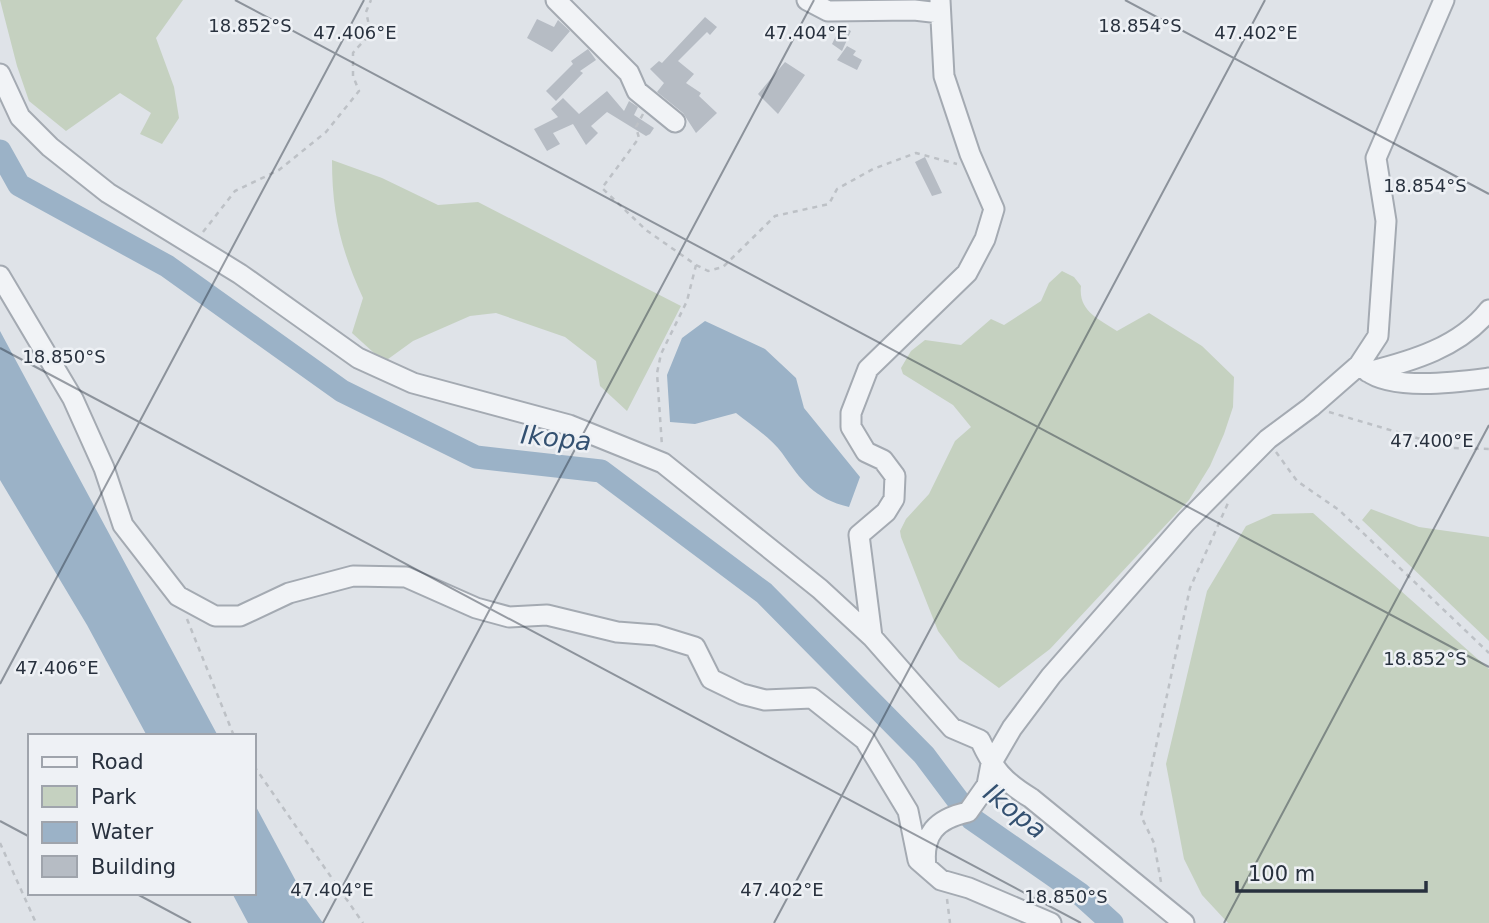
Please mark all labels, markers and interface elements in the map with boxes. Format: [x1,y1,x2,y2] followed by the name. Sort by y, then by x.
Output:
[208,15,292,36] text: 18.852°S
[1098,15,1182,36] text: 18.854°S
[313,22,397,43] text: 47.406°E
[764,22,848,43] text: 47.404°E
[1214,22,1298,43] text: 47.402°E
[1383,175,1467,196] text: 18.854°S
[22,346,106,367] text: 18.850°S
[519,419,593,457] water label: Ikopa
[1390,430,1474,451] text: 47.400°E
[1383,648,1467,669] text: 18.852°S
[15,657,99,678] text: 47.406°E
[28,734,256,895] legend
[91,750,144,774] text: Road
[978,777,1052,845] water label: Ikopa
[91,785,137,809] text: Park
[91,820,153,844] text: Water
[1237,850,1426,894] scale bar
[91,855,176,879] text: Building
[1248,862,1315,886] text: 100 m
[290,879,374,900] text: 47.404°E
[740,879,824,900] text: 47.402°E
[1024,886,1108,907] text: 18.850°S

